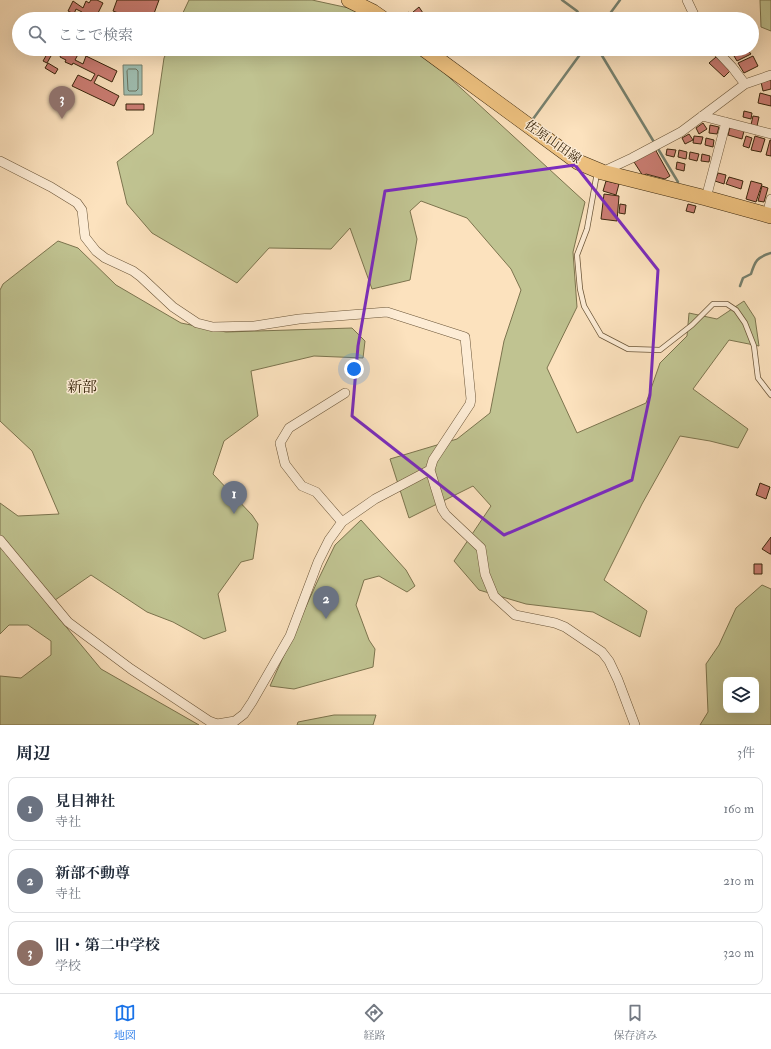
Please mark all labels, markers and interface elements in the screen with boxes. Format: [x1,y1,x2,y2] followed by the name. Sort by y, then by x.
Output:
[12,12,759,56] search box
[26,23,48,45] icon: search
[58,26,133,45] text: ここで検索
[49,86,75,119] pin: 3
[522,117,584,167] street label: 佐原山田線
[344,359,364,379] your location
[67,378,97,397] district label: 新部
[221,481,247,514] pin: 1
[313,586,339,619] pin: 2
[723,677,759,713] map controls
[723,677,759,713] button: layers
[16,743,50,764] text: 周辺
[737,745,755,761] text: 3件
[55,792,115,811] text: 見目神社
[28,801,32,817] text: 1
[723,801,754,817] text: 160 m
[55,814,81,830] text: 寺社
[55,864,130,883] text: 新部不動尊
[27,873,33,889] text: 2
[723,873,754,889] text: 210 m
[55,886,81,902] text: 寺社
[55,936,160,955] text: 旧・第二中学校
[28,945,33,961] text: 3
[723,945,754,961] text: 320 m
[55,958,81,974] text: 学校
[114,1002,136,1042] tab: 地図
[363,1002,385,1042] tab: 経路
[613,1002,657,1042] tab: 保存済み

